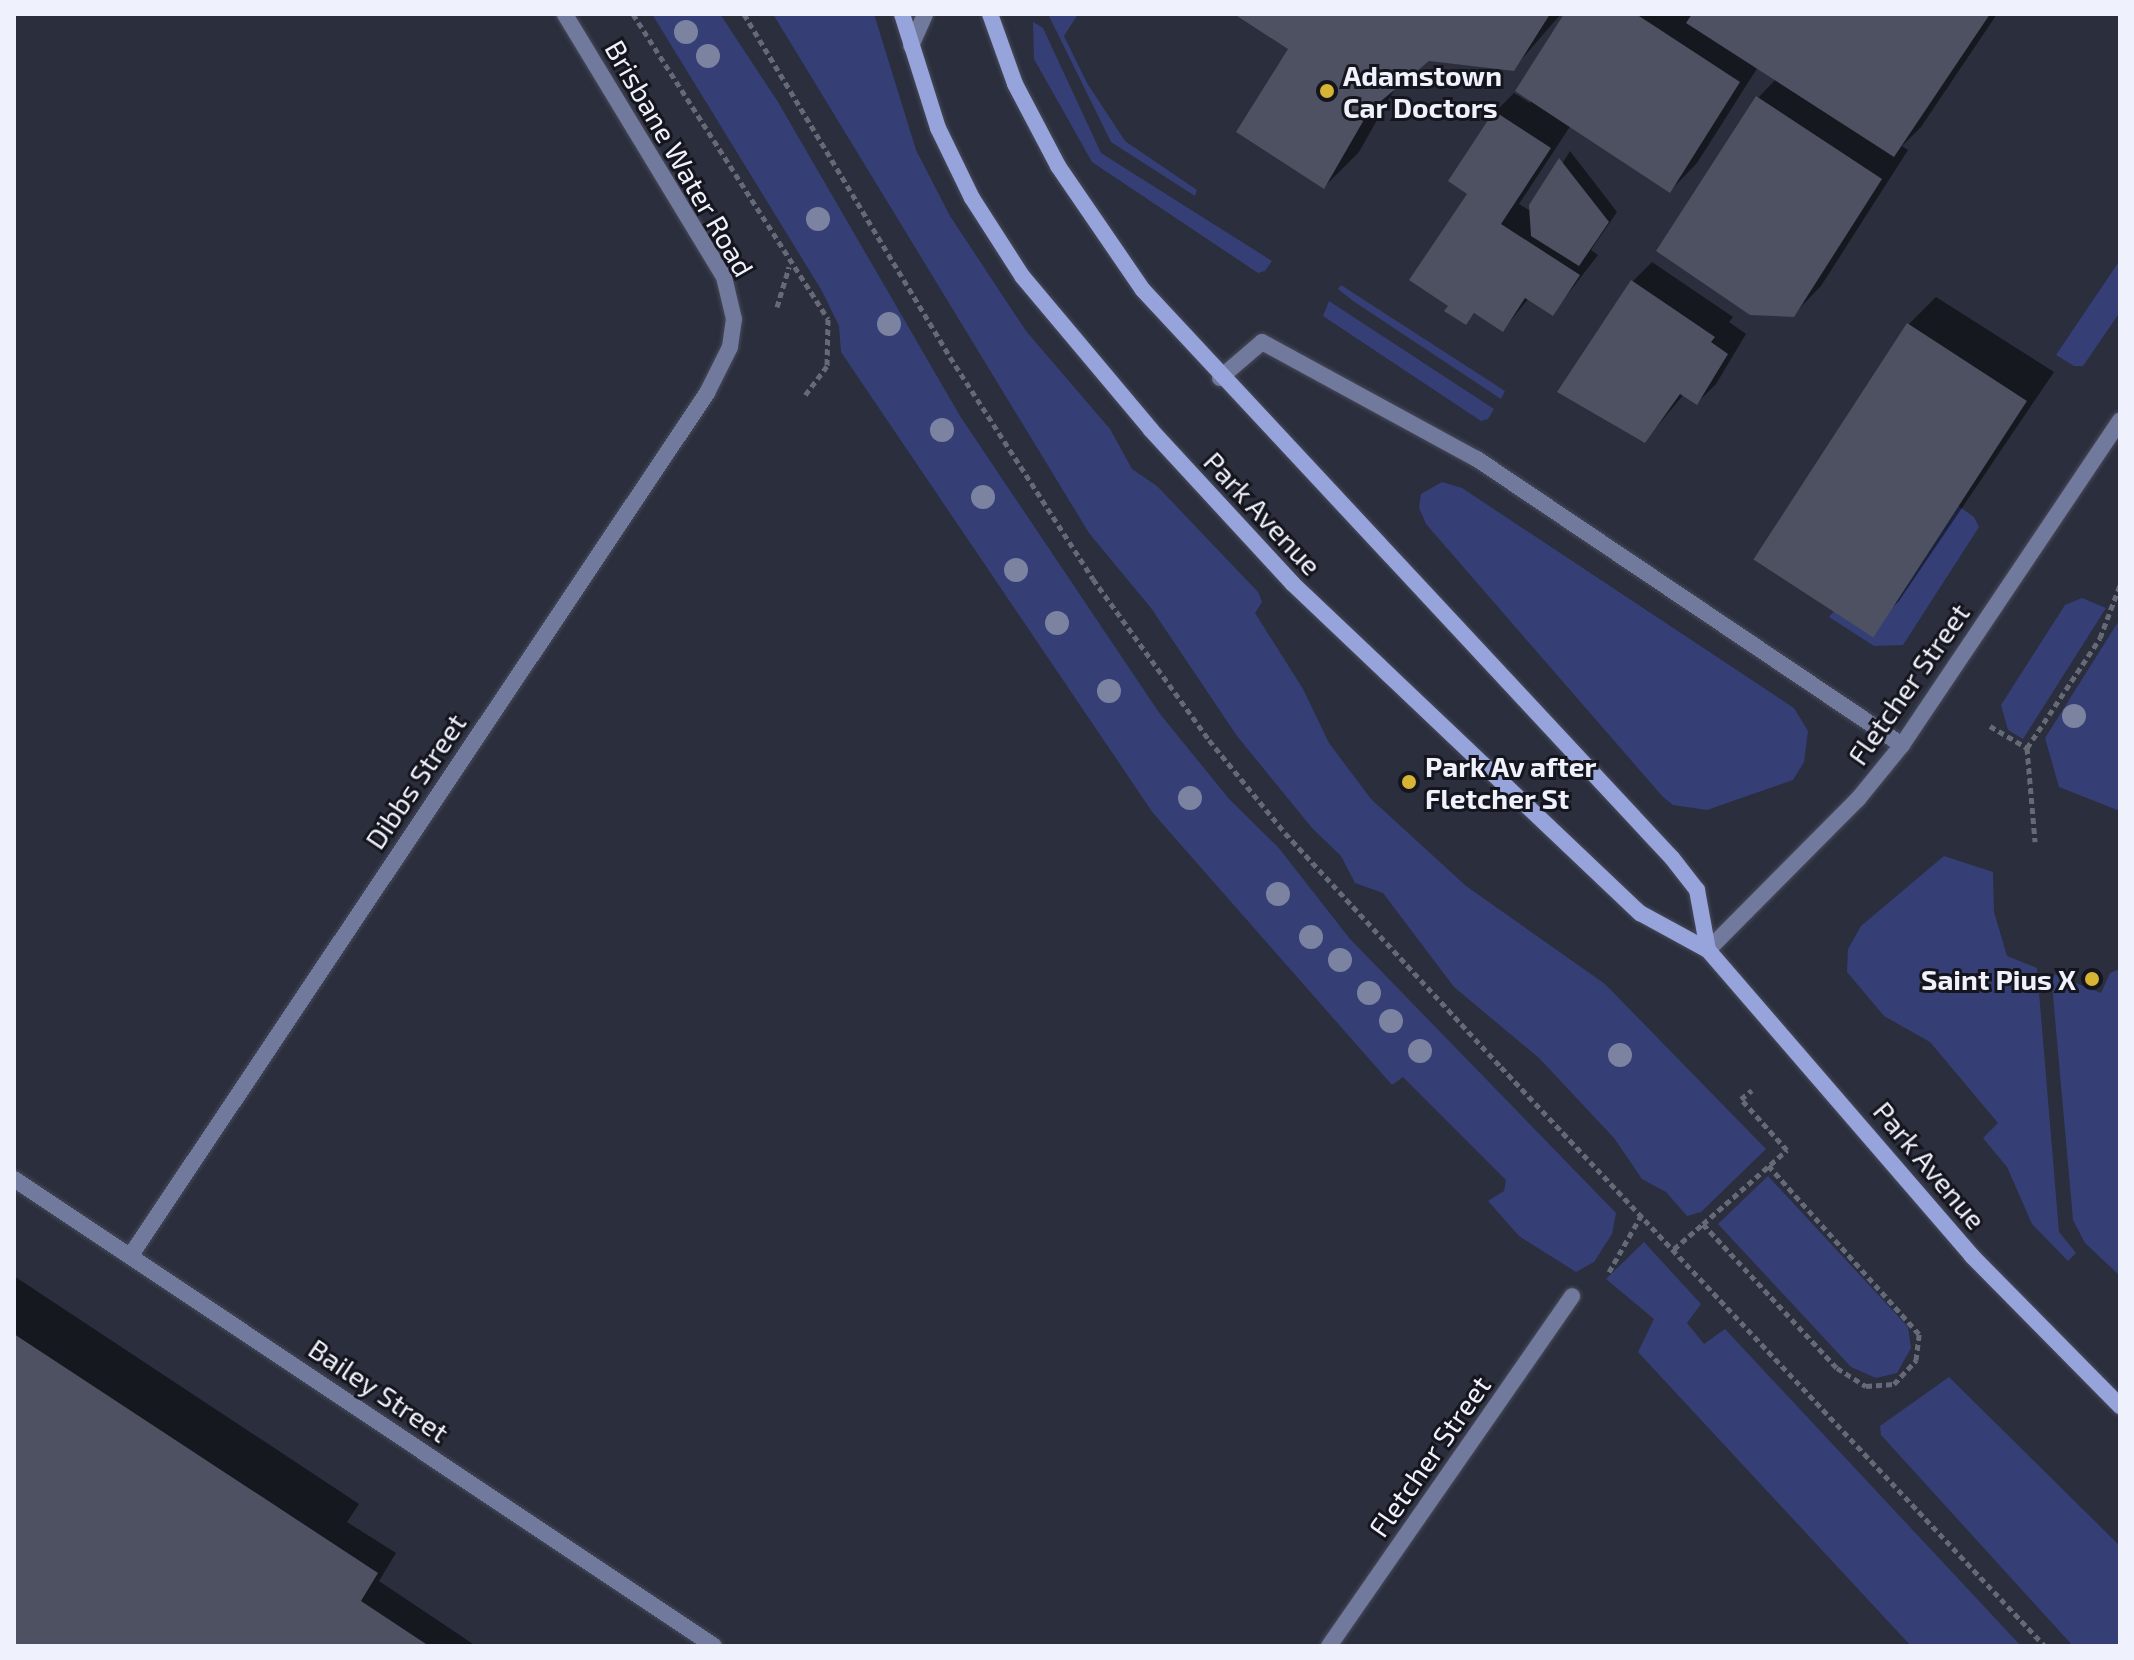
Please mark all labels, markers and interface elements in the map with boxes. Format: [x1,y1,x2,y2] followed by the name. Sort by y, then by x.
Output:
[598,34,762,282] street label: Brisbane Water Road
[1343,58,1502,124] place label: Adamstown Car Doctors
[1318,82,1336,100] marker: Adamstown Car Doctors
[1197,444,1329,582] street label: Park Avenue
[1840,597,1976,771] street label: Fletcher Street
[358,707,472,855] street label: Dibbs Street
[1425,749,1598,815] place label: Park Av after Fletcher St
[1400,773,1418,791] marker: Park Av after Fletcher St
[1921,962,2076,996] place label: Saint Pius X
[2083,970,2101,988] marker: Saint Pius X
[1867,1094,1993,1236] street label: Park Avenue
[303,1331,455,1449] street label: Bailey Street
[1361,1369,1497,1543] street label: Fletcher Street

